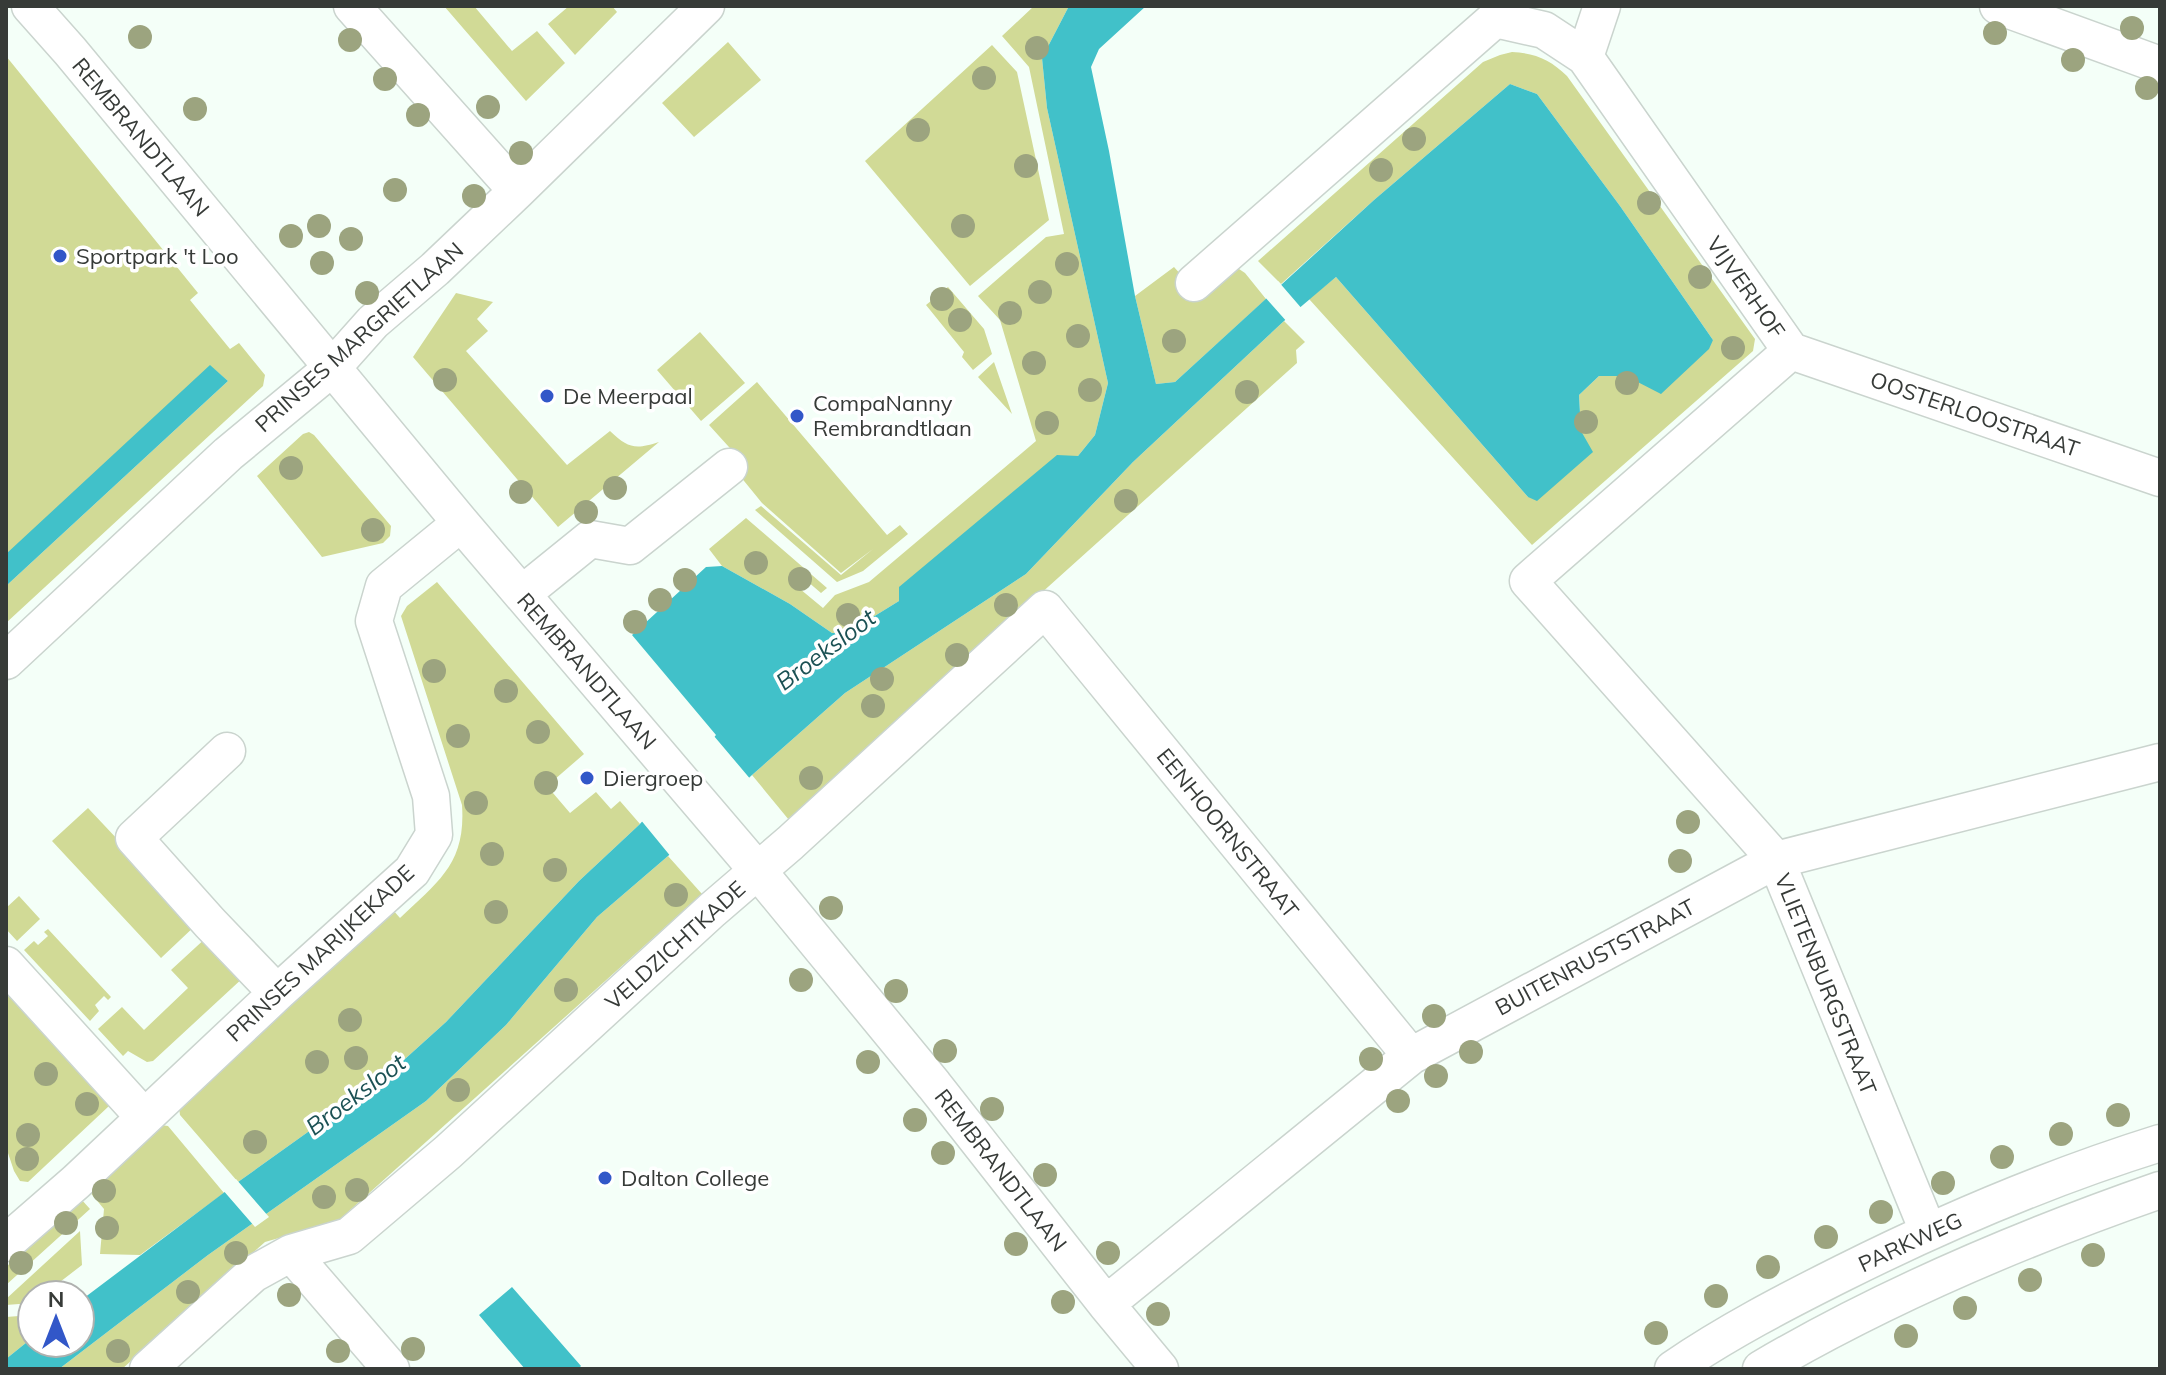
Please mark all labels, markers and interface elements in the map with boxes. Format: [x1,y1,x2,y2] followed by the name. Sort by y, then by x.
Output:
[66,52,216,222] street label: REMBRANDTLAAN
[1701,231,1791,343] street label: VIJVERHOF
[249,236,469,438] street label: PRINSES MARGRIETLAAN
[76,242,239,270] place label: Sportpark 't Loo
[51,247,69,265] marker: Sportpark 't Loo
[1867,365,2083,463] street label: OOSTERLOOSTRAAT
[563,382,693,410] place label: De Meerpaal
[538,387,556,405] marker: De Meerpaal
[813,389,972,442] place label: CompaNanny Rembrandtlaan
[788,407,806,425] marker: CompaNanny Rembrandtlaan
[511,587,663,755] street label: REMBRANDTLAAN
[770,602,882,696] water label: Broeksloot
[1151,742,1305,924] street label: EENHOORNSTRAAT
[603,764,703,792] place label: Diergroep
[578,769,596,787] marker: Diergroep
[220,859,420,1047] street label: PRINSES MARIJKEKADE
[1769,869,1883,1099] street label: VLIETENBURGSTRAAT
[599,875,751,1015] street label: VELDZICHTKADE
[1490,892,1700,1022] street label: BUITENRUSTSTRAAT
[300,1047,412,1141] water label: Broeksloot
[929,1083,1073,1257] street label: REMBRANDTLAAN
[621,1164,769,1192] place label: Dalton College
[596,1169,614,1187] marker: Dalton College
[1854,1206,1966,1278] street label: PARKWEG
[16,1279,96,1359] north arrow
[48,1285,64,1313] text: N

